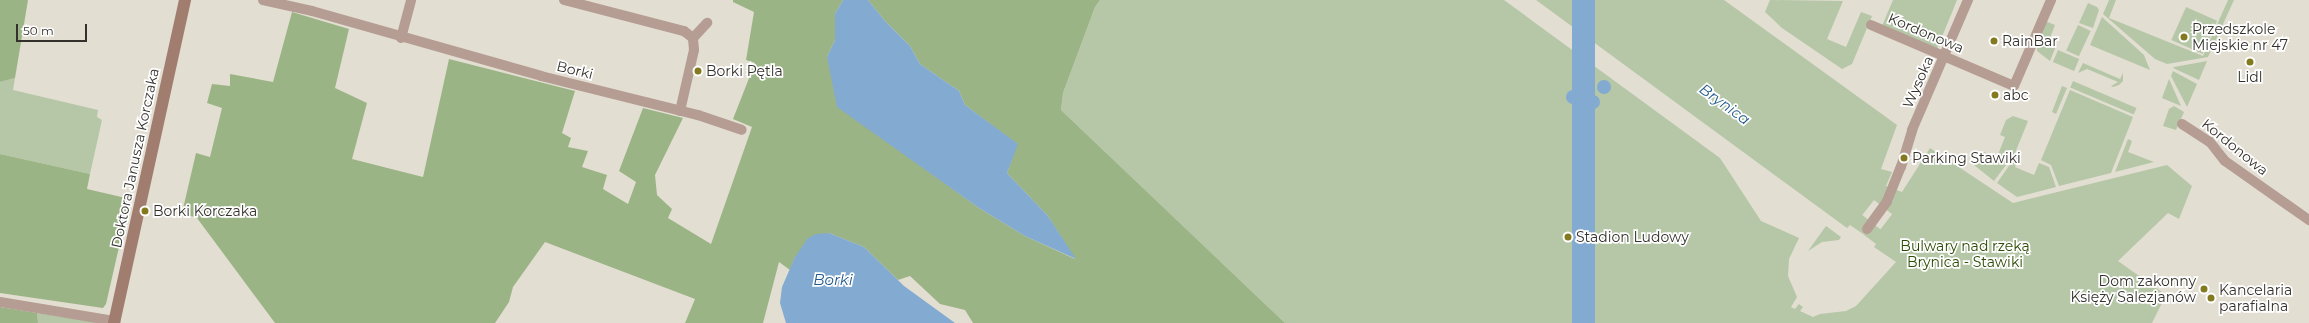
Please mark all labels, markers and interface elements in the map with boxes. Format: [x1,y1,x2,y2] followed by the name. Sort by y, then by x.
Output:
[1886,10,1966,56] street label: Kordonowa
[18,16,89,42] scale bar
[2192,21,2288,54] place label: Przedszkole Miejskie nr 47
[23,23,54,38] text: 50 m
[2179,32,2189,42] marker: Przedszkole Miejskie nr 47
[2002,33,2058,49] place label: RainBar
[1989,36,1999,46] marker: RainBar
[1899,53,1937,111] street label: Wysoka
[555,57,595,83] street label: Borki
[2245,57,2255,67] marker: Lidl
[706,63,783,79] place label: Borki Pętla
[693,66,703,76] marker: Borki Pętla
[108,67,162,249] street label: Doktora Janusza Korczaka
[2237,69,2263,85] place label: Lidl
[1696,80,1754,128] water label: Brynica
[2003,87,2029,103] place label: abc
[1990,90,2000,100] marker: abc
[2198,115,2272,179] street label: Kordonowa
[1912,150,2021,166] place label: Parking Stawiki
[1899,153,1909,163] marker: Parking Stawiki
[153,203,257,219] place label: Borki Korczaka
[140,206,150,216] marker: Borki Korczaka
[1576,229,1689,245] place label: Stadion Ludowy
[1563,232,1573,242] marker: Stadion Ludowy
[1900,238,2030,270] park label: Bulwary nad rzeką Brynica - Stawiki
[813,271,853,289] water label: Borki
[2071,273,2196,306] place label: Dom zakonny Księży Salezjanów
[2219,282,2292,314] place label: Kancelaria parafialna
[2199,284,2209,294] marker: Dom zakonny Księży Salezjanów
[2206,293,2216,303] marker: Kancelaria parafialna

